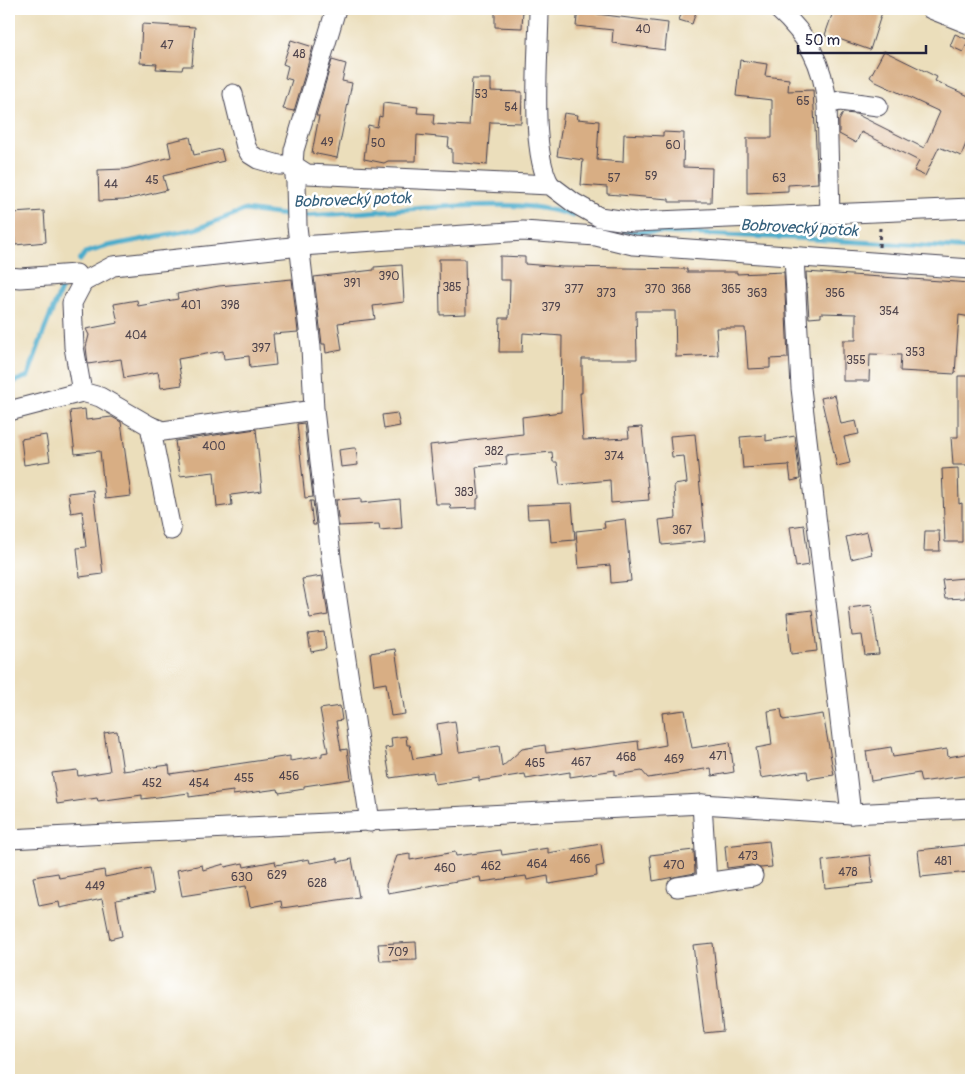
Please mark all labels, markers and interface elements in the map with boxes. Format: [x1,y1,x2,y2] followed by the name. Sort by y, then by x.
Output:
[635,22,651,37] house number: 40
[798,22,925,54] scale bar
[805,31,840,50] text: 50 m
[160,38,174,53] house number: 47
[292,47,306,62] house number: 48
[474,87,488,102] house number: 53
[796,94,810,109] house number: 65
[504,100,518,115] house number: 54
[320,135,334,150] house number: 49
[371,136,385,151] house number: 50
[665,138,681,153] house number: 60
[645,169,657,184] house number: 59
[608,171,621,186] house number: 57
[772,171,786,186] house number: 63
[145,173,159,188] house number: 45
[104,177,118,192] house number: 44
[293,188,412,212] water label: Bobrovecký potok
[740,215,860,241] water label: Bobrovecký potok
[378,269,400,284] house number: 390
[343,276,361,291] house number: 391
[442,280,462,295] house number: 385
[564,282,584,297] house number: 377
[644,282,666,297] house number: 370
[671,282,691,297] house number: 368
[721,282,741,297] house number: 365
[596,286,616,301] house number: 373
[747,286,767,301] house number: 363
[825,286,845,301] house number: 356
[181,298,201,313] house number: 401
[221,298,239,313] house number: 398
[541,300,561,315] house number: 379
[879,304,899,319] house number: 354
[125,328,147,343] house number: 404
[251,341,271,356] house number: 397
[905,345,925,360] house number: 353
[846,353,866,368] house number: 355
[202,439,226,454] house number: 400
[484,444,504,459] house number: 382
[604,449,624,464] house number: 374
[454,485,474,500] house number: 383
[672,523,693,538] house number: 367
[709,749,727,764] house number: 471
[616,750,636,765] house number: 468
[664,752,684,767] house number: 469
[571,755,592,770] house number: 467
[525,756,545,771] house number: 465
[279,769,299,784] house number: 456
[234,771,254,786] house number: 455
[142,776,162,791] house number: 452
[189,776,209,791] house number: 454
[738,849,758,864] house number: 473
[570,852,590,867] house number: 466
[934,854,952,869] house number: 481
[527,857,547,872] house number: 464
[663,858,685,873] house number: 470
[481,859,502,874] house number: 462
[434,861,456,876] house number: 460
[838,865,858,880] house number: 478
[267,868,287,883] house number: 629
[231,870,253,885] house number: 630
[307,876,327,891] house number: 628
[85,879,105,894] house number: 449
[388,945,408,960] house number: 709

